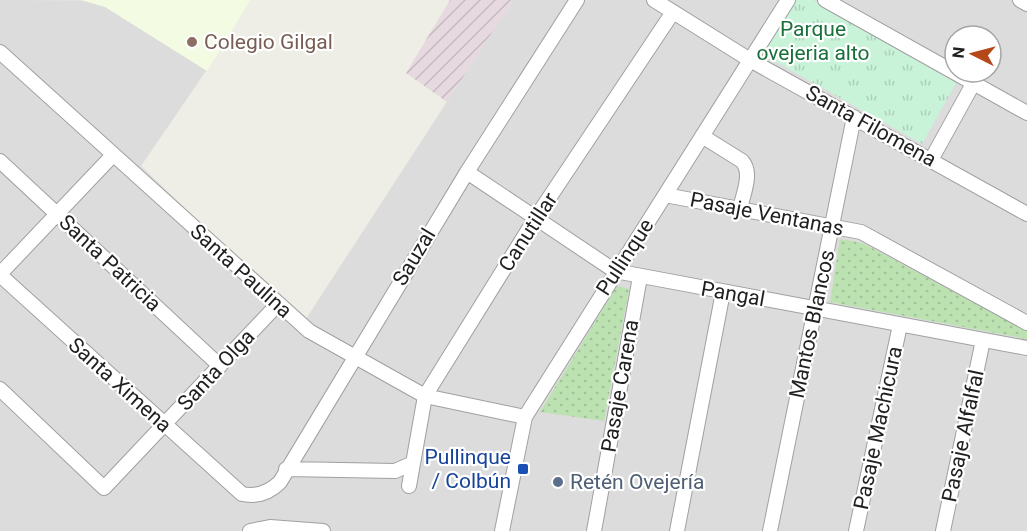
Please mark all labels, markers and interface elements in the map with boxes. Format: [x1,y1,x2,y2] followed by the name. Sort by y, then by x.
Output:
[756,17,870,65] park label: Parque ovejeria alto
[943,24,1003,84] north arrow
[204,30,333,54] place label: Colegio Gilgal
[185,35,199,49] marker: Colegio Gilgal
[949,46,969,59] text: N
[802,80,940,172] street label: Santa Filomena
[688,187,846,241] street label: Pasaje Ventanas
[494,188,562,276] street label: Canutillar
[54,210,166,316] street label: Santa Patricia
[591,214,659,300] street label: Pullinque
[185,219,297,323] street label: Santa Paulina
[388,224,440,290] street label: Sauzal
[785,248,839,400] street label: Mantos Blancos
[699,277,767,311] street label: Pangal
[597,318,643,454] street label: Pasaje Carena
[173,325,259,415] street label: Santa Olga
[64,333,176,437] street label: Santa Ximena
[849,344,907,512] street label: Pasaje Machicura
[937,368,989,504] street label: Pasaje Alfalfal
[425,445,511,493] place label: Pullinque / Colbún
[516,462,530,476] marker: Pullinque / Colbún
[570,470,704,494] place label: Retén Ovejería
[551,475,565,489] marker: Retén Ovejería

